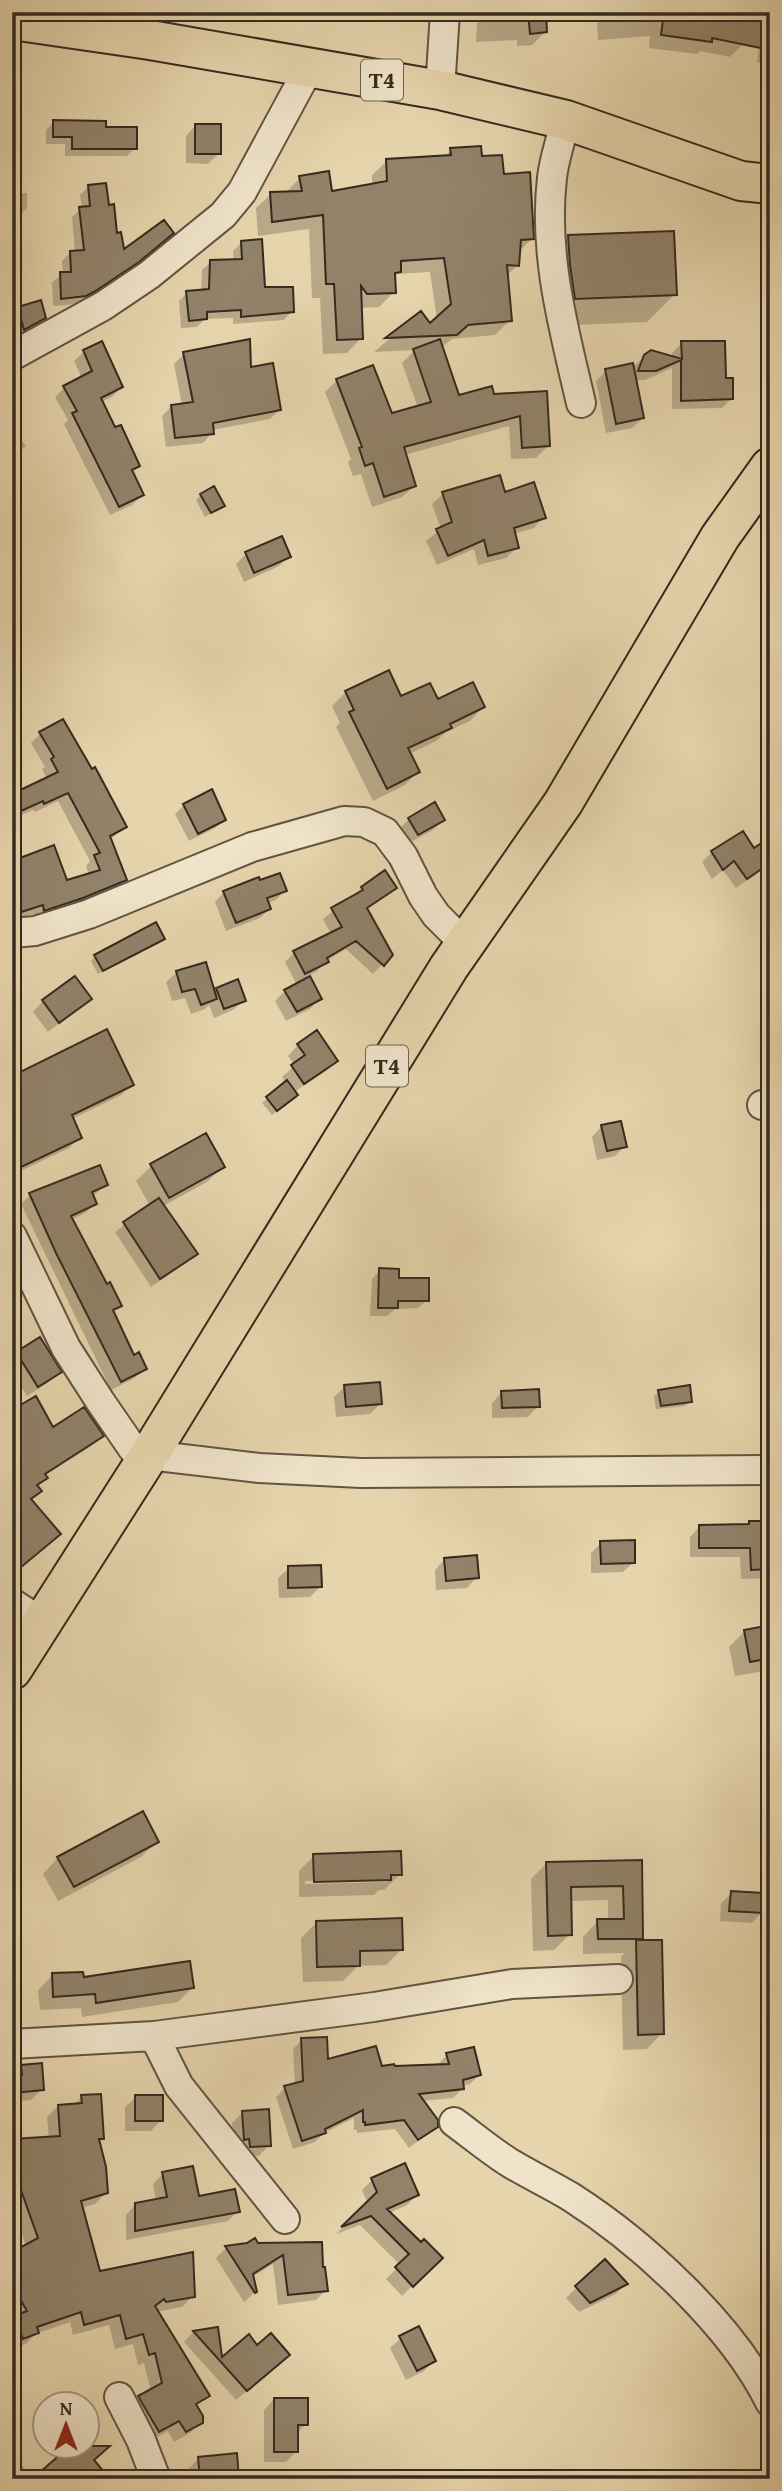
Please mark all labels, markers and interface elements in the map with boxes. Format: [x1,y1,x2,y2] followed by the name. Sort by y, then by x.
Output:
[361,60,403,100] road number: T4
[366,1046,408,1086] road number: T4
[32,2390,102,2460] north arrow
[60,2394,73,2422] text: N

